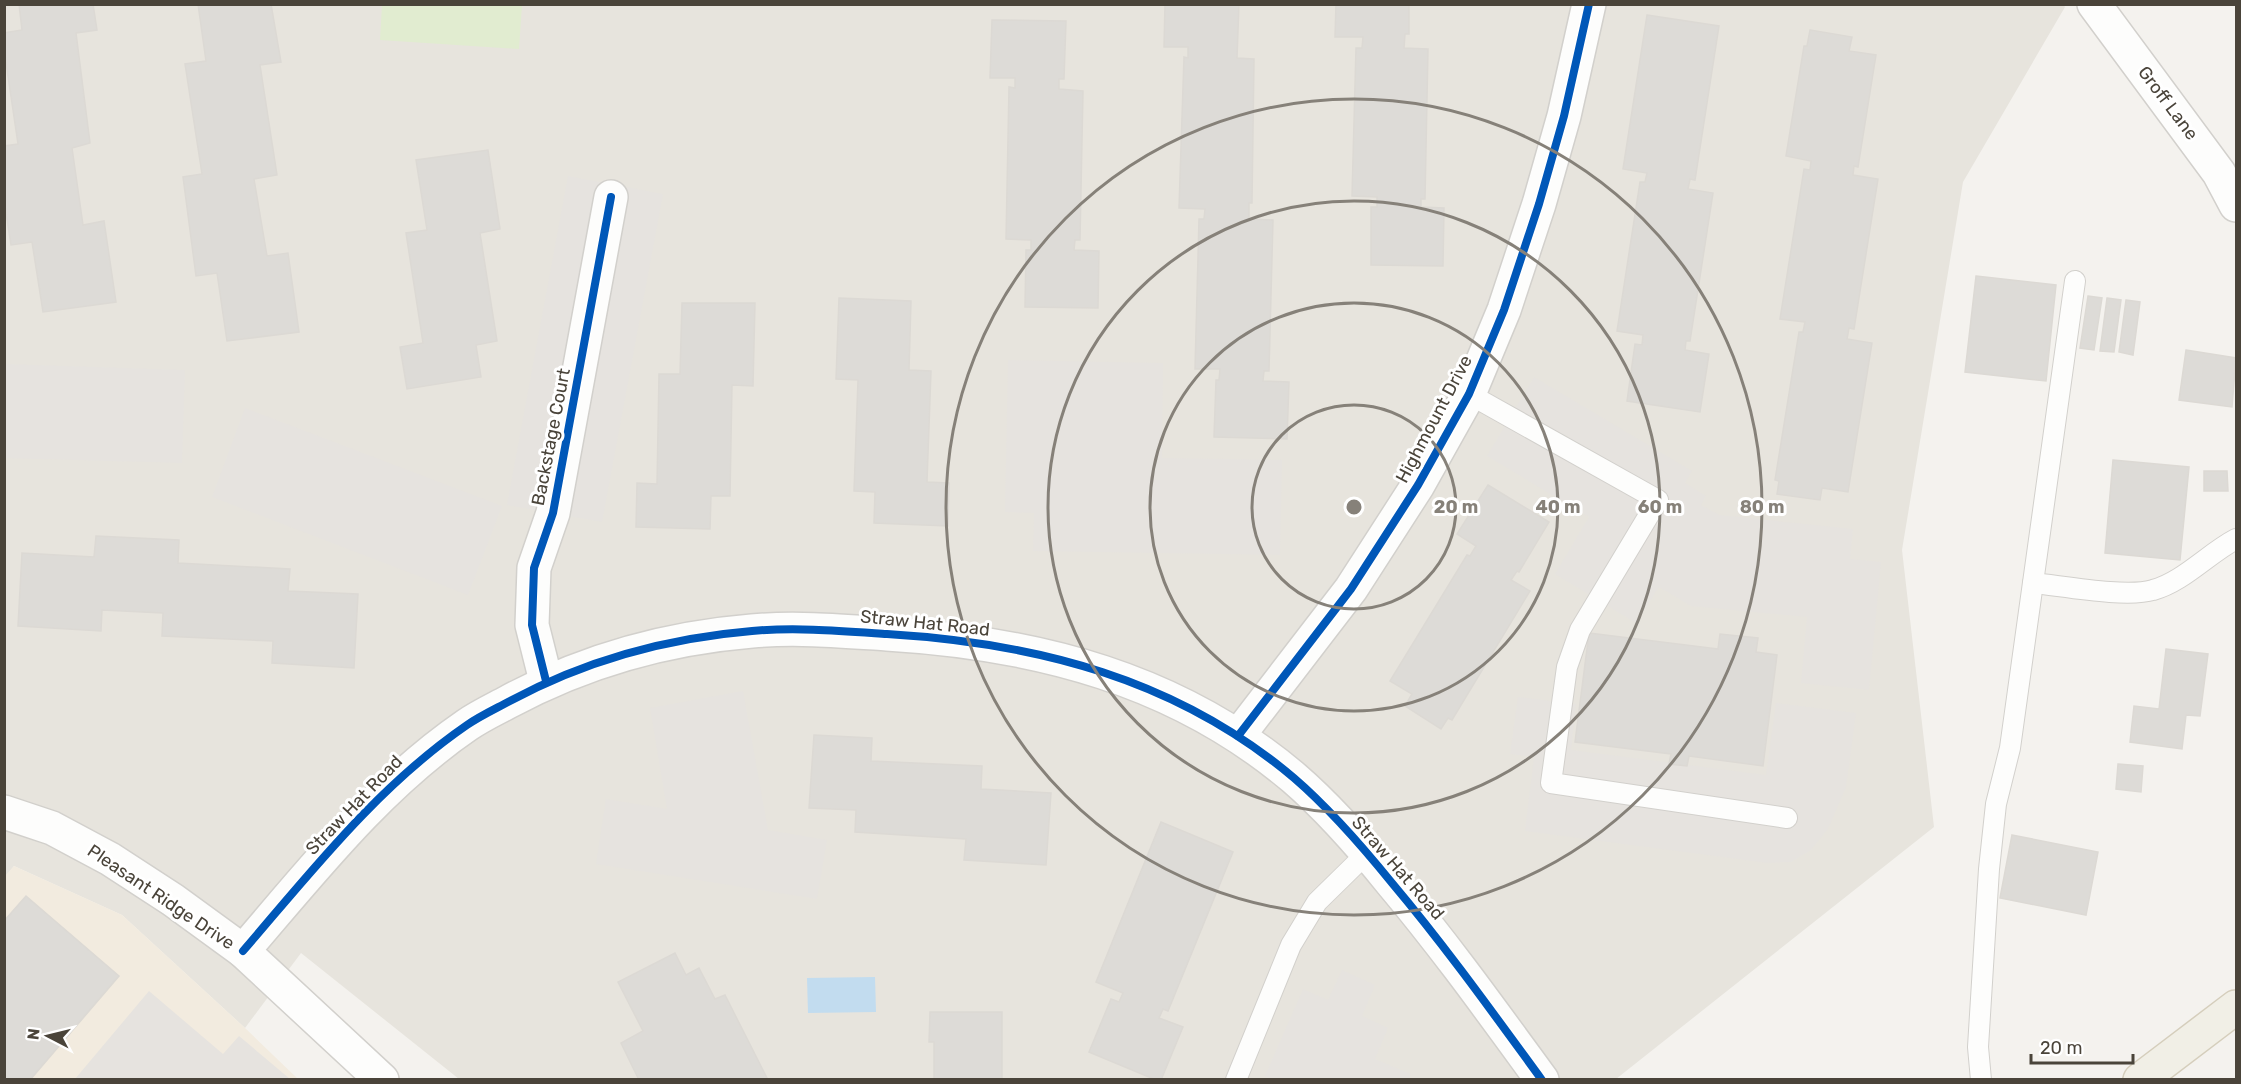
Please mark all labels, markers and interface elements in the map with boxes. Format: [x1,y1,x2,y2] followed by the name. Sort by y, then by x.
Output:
[2133,62,2203,144] street label: Groff Lane
[1391,351,1477,487] street label: Highmount Drive
[527,366,575,508] street label: Backstage Court
[1434,496,1478,518] text: 20 m
[1536,496,1580,518] text: 40 m
[1638,496,1682,518] text: 60 m
[1740,496,1784,518] text: 80 m
[1344,497,1364,517] centre of rings
[859,605,991,641] street label: Straw Hat Road
[301,751,407,859] street label: Straw Hat Road
[1347,812,1449,924] street label: Straw Hat Road
[83,840,239,954] street label: Pleasant Ridge Drive
[18,1006,78,1066] north arrow
[23,1027,44,1041] text: N
[2031,1027,2133,1065] scale bar
[2040,1037,2082,1059] text: 20 m

